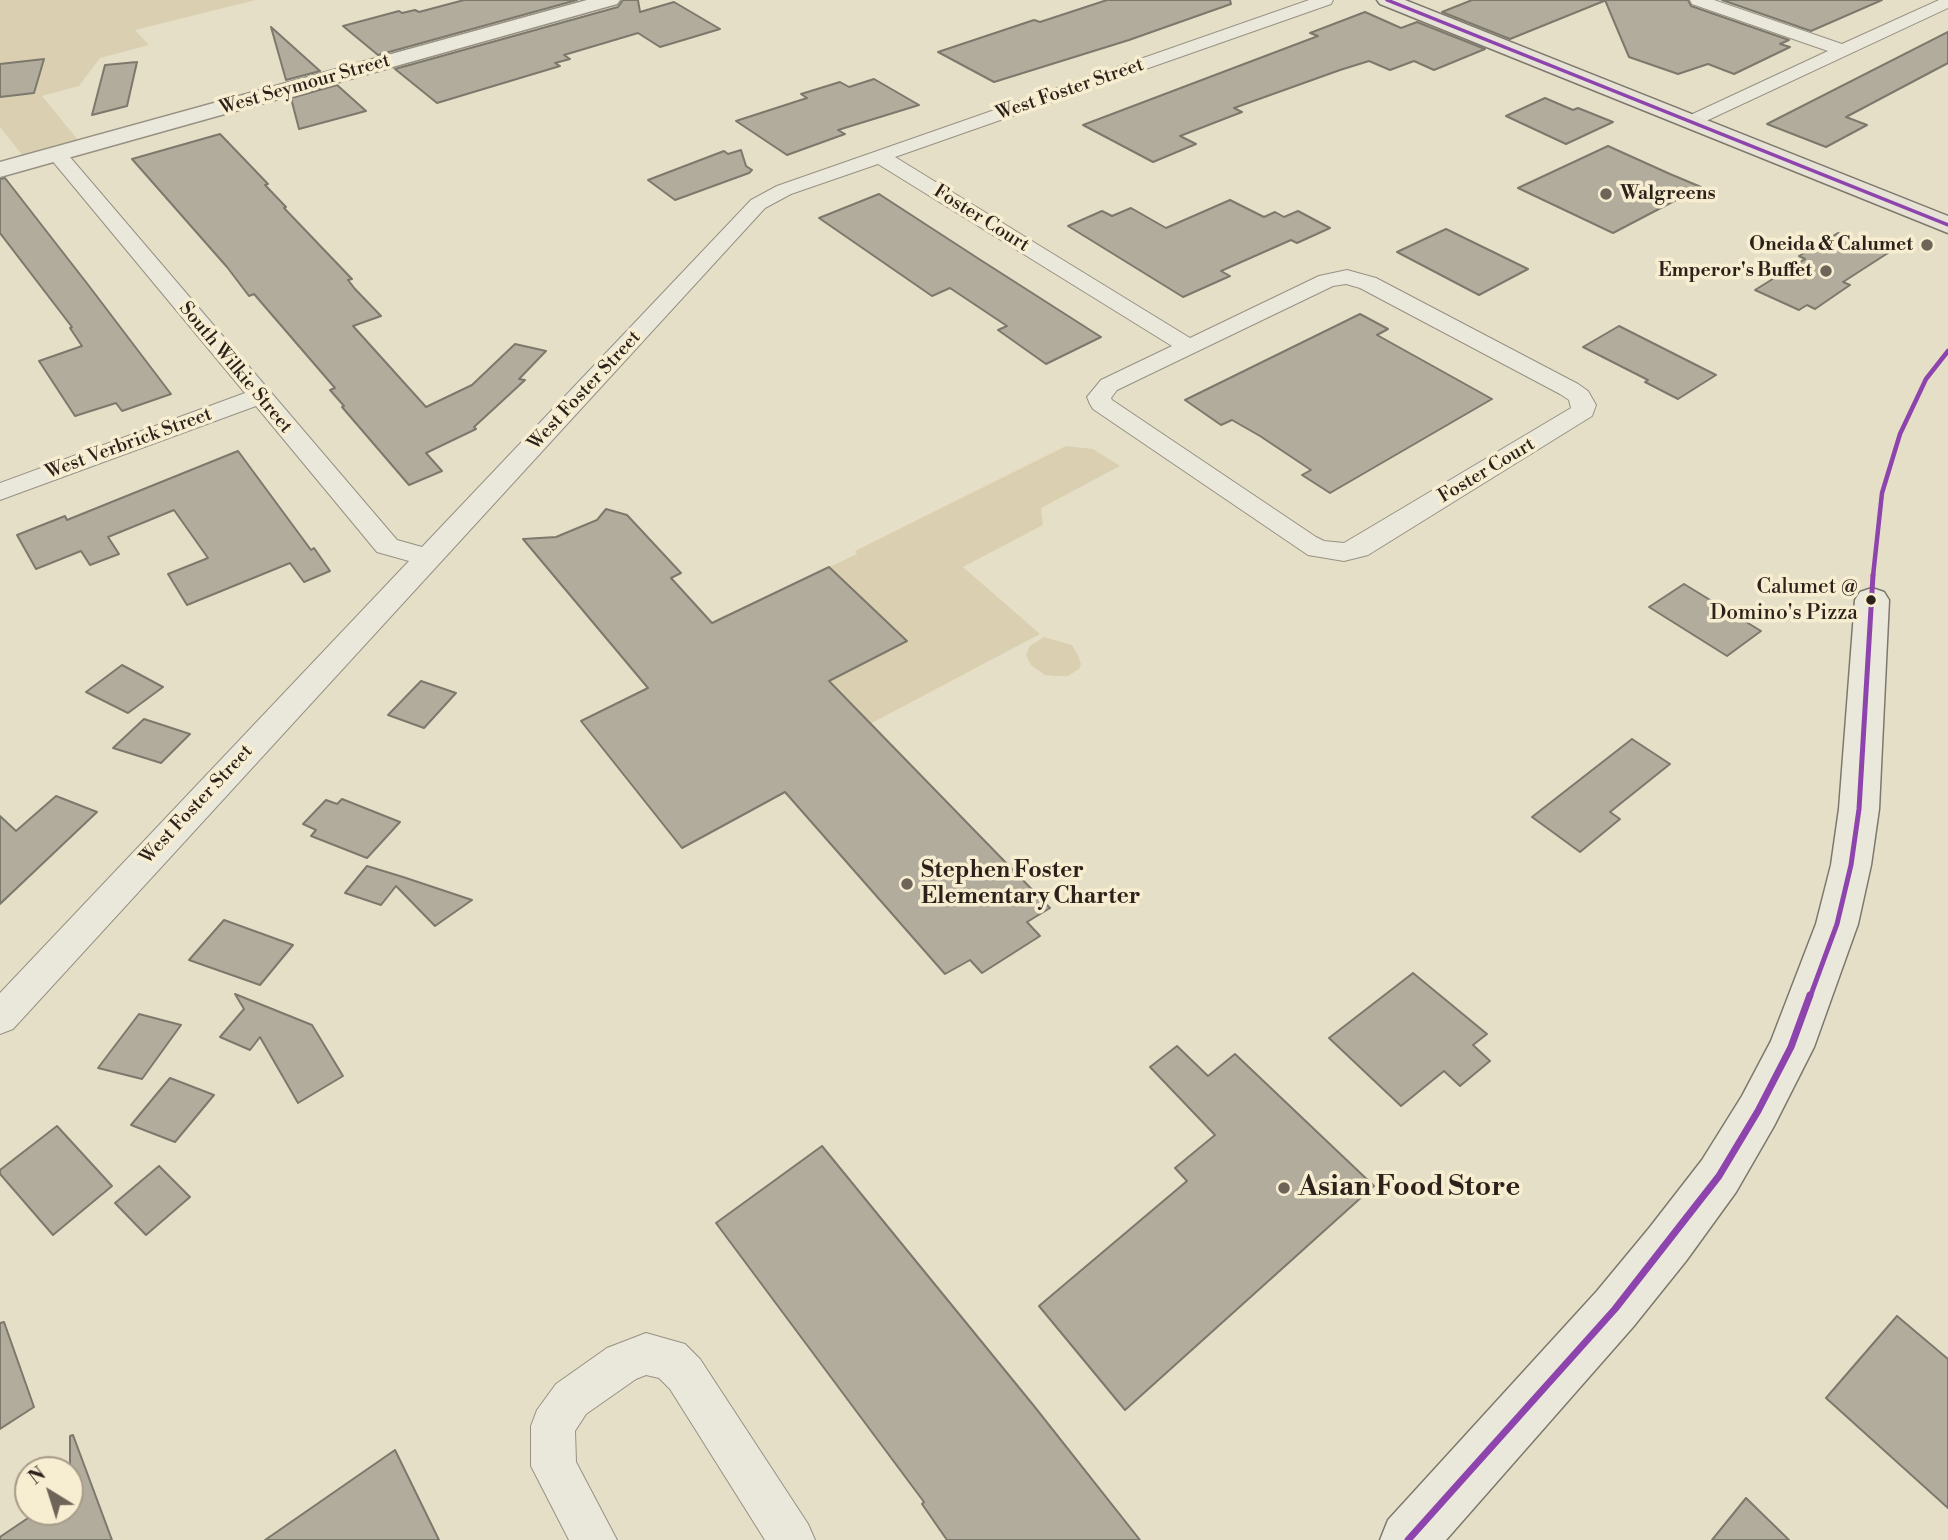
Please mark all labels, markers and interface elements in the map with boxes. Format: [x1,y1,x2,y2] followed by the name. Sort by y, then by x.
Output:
[217,50,393,120] street label: West Seymour Street
[993,54,1147,126] street label: West Foster Street
[929,181,1033,257] street label: Foster Court
[1620,183,1716,205] place label: Walgreens
[1598,186,1614,202] marker: Walgreens
[1749,234,1913,256] place label: Oneida & Calumet
[1919,237,1935,253] marker: Oneida & Calumet
[1658,260,1812,282] place label: Emperor's Buffet
[1818,263,1834,279] marker: Emperor's Buffet
[173,298,297,438] street label: South Wilkie Street
[524,327,646,455] street label: West Foster Street
[43,403,215,485] street label: West Verbrick Street
[1435,433,1539,509] street label: Foster Court
[1710,575,1858,625] place label: Calumet @ Domino's Pizza
[1864,593,1878,607] marker: Calumet @ Domino's Pizza
[136,741,258,869] street label: West Foster Street
[921,857,1140,911] place label: Stephen Foster Elementary Charter
[899,876,915,892] marker: Stephen Foster Elementary Charter
[1298,1171,1520,1205] place label: Asian Food Store
[1276,1180,1292,1196] marker: Asian Food Store
[14,1456,84,1526] north arrow
[24,1462,51,1490] text: N

